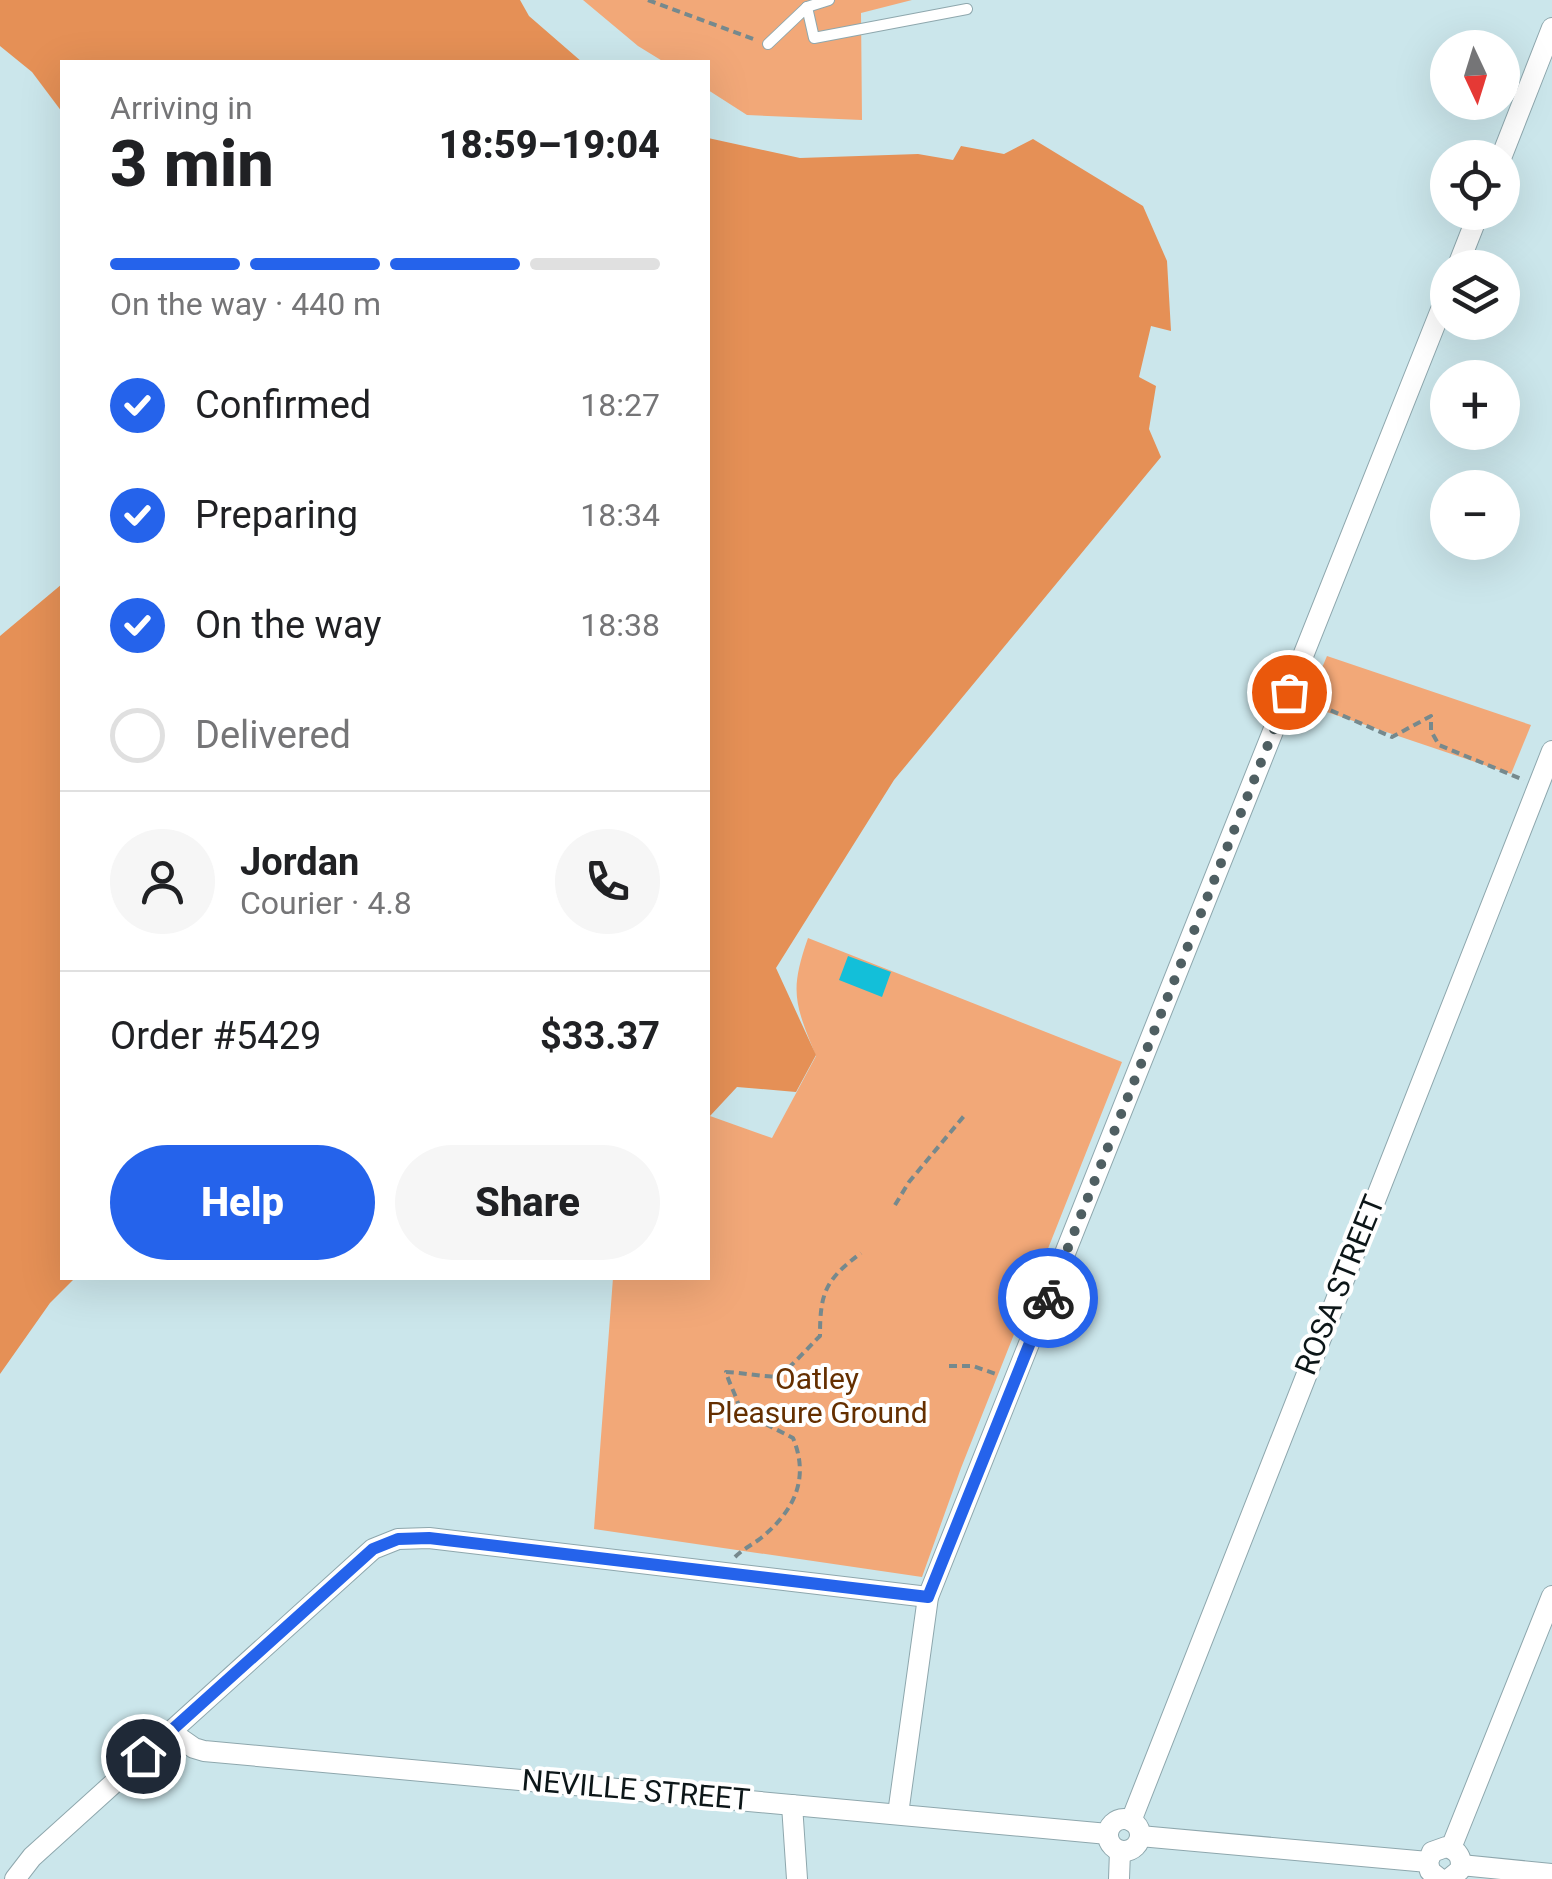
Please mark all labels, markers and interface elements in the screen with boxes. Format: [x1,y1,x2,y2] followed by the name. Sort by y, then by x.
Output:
[1430,30,1520,120] north arrow
[1430,30,1520,560] map controls
[110,89,253,127] text: Arriving in
[439,123,660,167] text: 18:59–19:04
[110,126,274,202] text: 3 min
[1430,140,1520,230] button: locate
[1430,250,1520,340] button: layers
[110,285,381,323] text: On the way · 440 m
[1430,360,1520,450] button: +
[110,378,165,433] icon: check
[195,383,371,427] text: Confirmed
[580,386,660,424] text: 18:27
[1430,470,1520,560] button: −
[110,488,165,543] icon: check
[195,493,358,537] text: Preparing
[580,496,660,534] text: 18:34
[110,598,165,653] icon: check
[195,603,381,647] text: On the way
[580,606,660,644] text: 18:38
[1247,650,1332,735] pin
[1262,665,1317,720] icon: bag
[195,713,351,757] text: Delivered
[110,829,215,934] button: person
[555,829,660,934] button: phone
[240,840,359,884] text: Jordan
[240,884,412,922] text: Courier · 4.8
[110,1014,321,1058] text: Order #5429
[540,1014,660,1058] text: $33.37
[110,1145,375,1260] button: Help
[395,1145,660,1260] button: Share
[1288,1190,1391,1380] street label: ROSA STREET
[998,1248,1098,1348] courier
[1021,1271,1076,1326] icon: bike
[706,1361,928,1430] park label: Oatley Pleasure Ground
[101,1714,186,1799] pin
[116,1729,171,1784] icon: home
[520,1762,752,1817] street label: NEVILLE STREET

